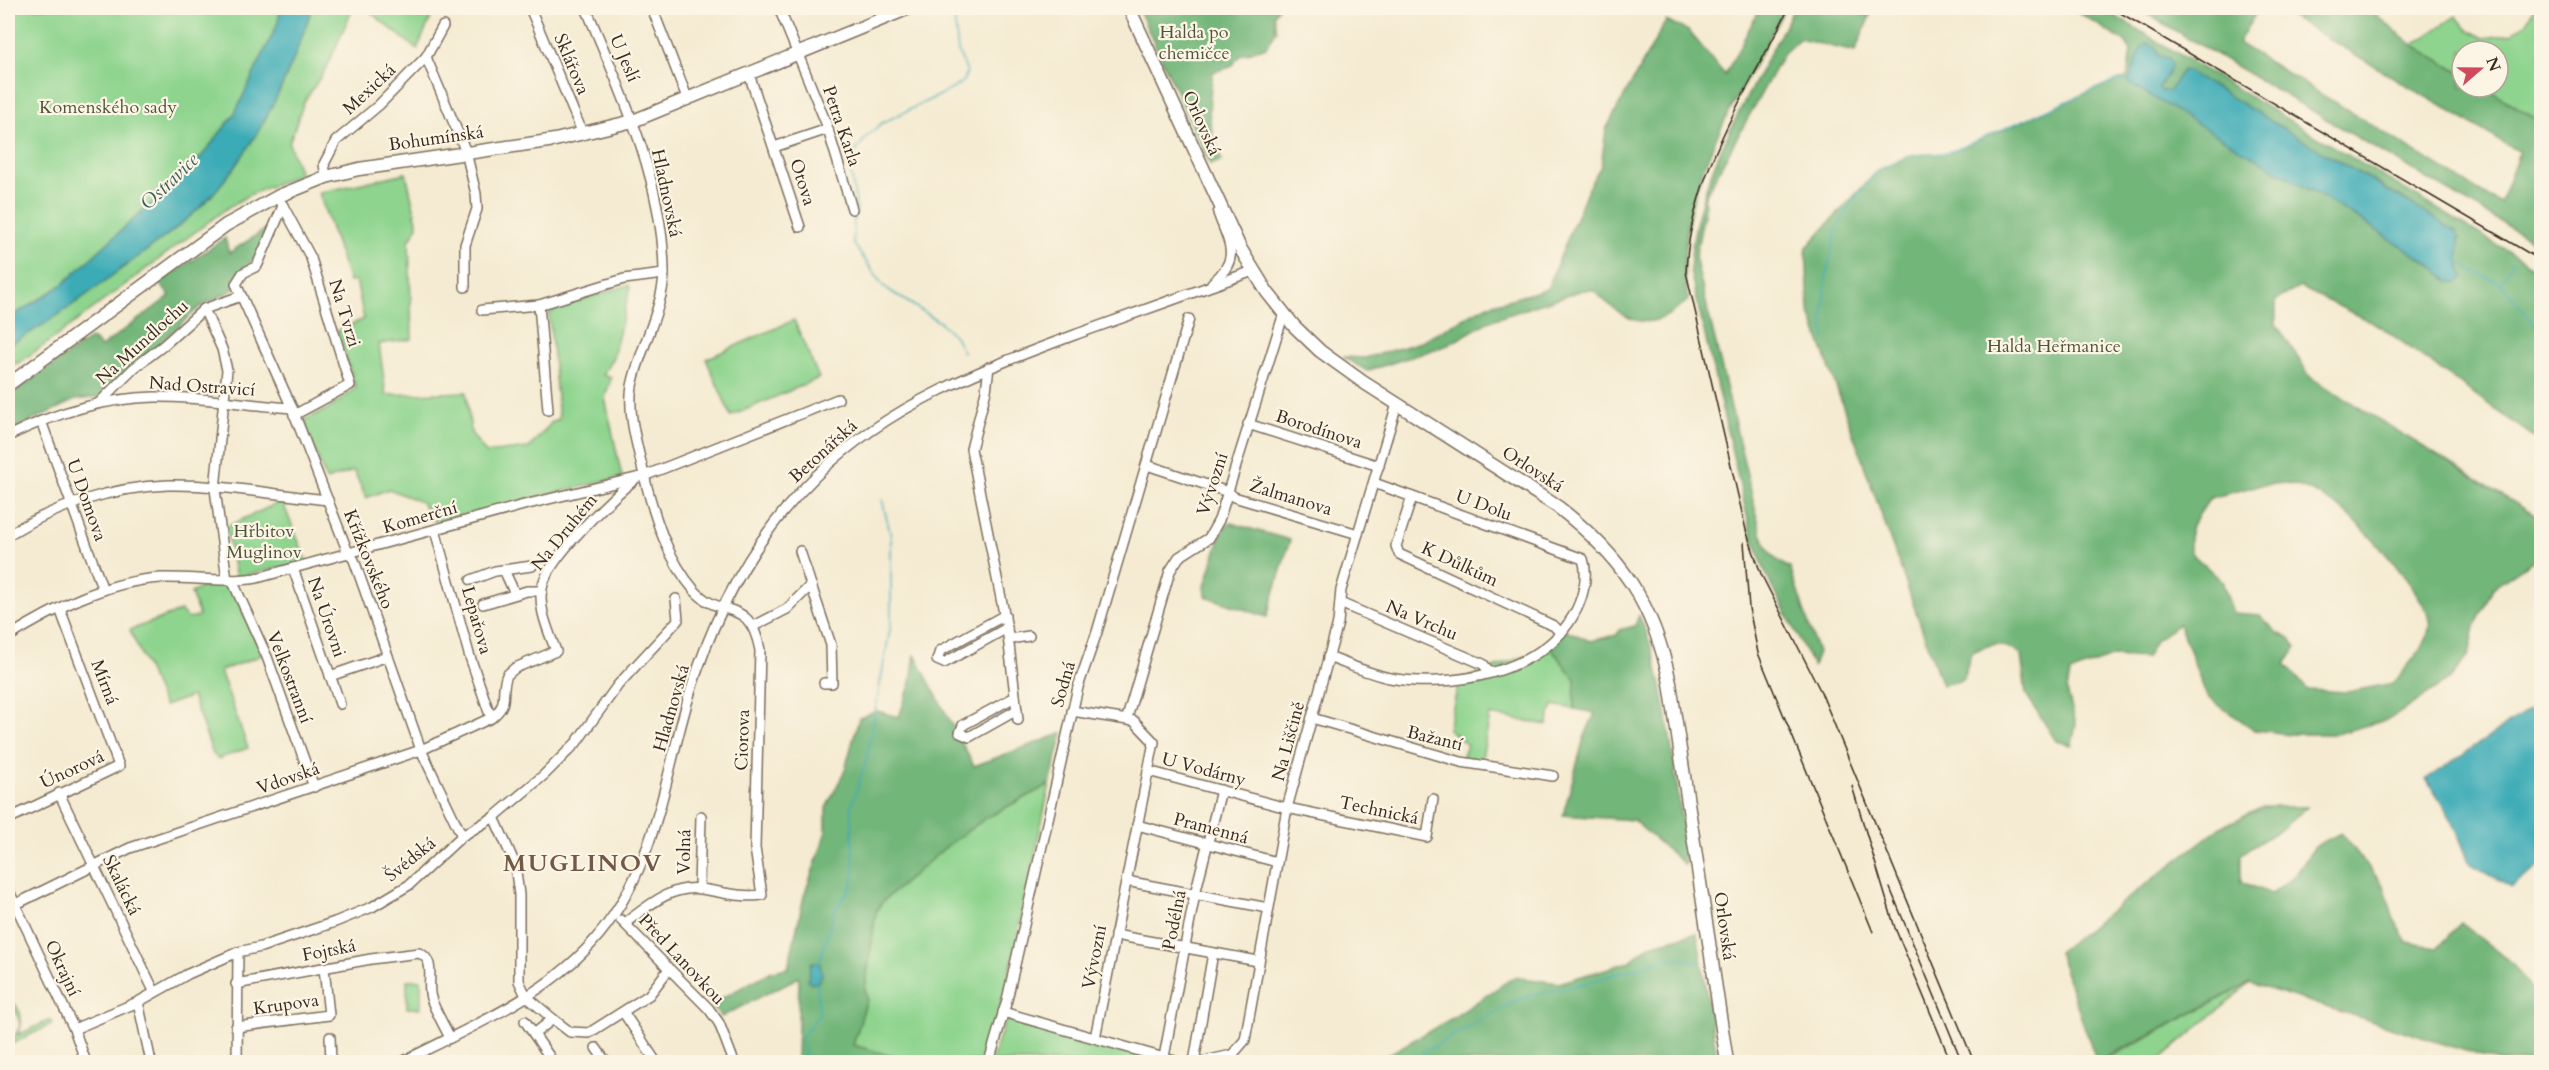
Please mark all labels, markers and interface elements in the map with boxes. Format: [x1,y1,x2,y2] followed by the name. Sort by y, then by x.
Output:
[1158,20,1230,66] park label: Halda po chemičce
[547,30,596,99] street label: Sklářova
[603,31,646,86] street label: U Jeslí
[2450,39,2510,99] north arrow
[2480,54,2506,75] text: N
[337,58,402,121] street label: Mexická
[816,82,867,170] street label: Petra Karla
[1176,87,1227,160] street label: Orlovská
[39,95,177,120] park label: Komenského sady
[387,119,485,158] street label: Bohumínská
[134,147,205,216] water label: Ostravice
[645,147,688,240] street label: Hladnovská
[783,156,822,209] street label: Otova
[322,276,367,350] street label: Na Tvrzi
[91,294,194,391] street label: Na Mundlochu
[1987,334,2121,359] park label: Halda Heřmanice
[148,370,256,403] street label: Nad Ostravicí
[1272,404,1366,455] street label: Borodínova
[784,414,863,489] street label: Betonářská
[1497,440,1569,499] street label: Orlovská
[1191,449,1234,519] street label: Vývozní
[60,456,113,545] street label: U Domova
[1247,473,1335,522] street label: Žalmanova
[1452,484,1516,527] street label: U Dolu
[526,488,604,576] street label: Na Druhém
[380,495,460,540] street label: Komerční
[337,506,400,613] street label: Křížkovského
[226,519,303,565] park label: Hřbitov Muglinov
[1417,536,1503,593] street label: K Důlkům
[301,574,352,661] street label: Na Úrovni
[455,583,498,657] street label: Lepařova
[1382,594,1462,647] street label: Na Vrchu
[260,627,319,727] street label: Velkostranní
[85,656,125,709] street label: Mírná
[1045,658,1082,710] street label: Sodná
[647,661,696,755] street label: Hladnovská
[1266,698,1311,784] street label: Na Liščině
[729,709,756,771] street label: Ciorova
[1404,719,1465,757] street label: Bažantí
[36,744,108,795] street label: Únorová
[1159,746,1249,793] street label: U Vodárny
[253,756,323,801] street label: Vdovská
[1337,790,1421,831] street label: Technická
[1171,806,1251,851] street label: Pramenná
[672,829,697,875] street label: Volná
[379,831,441,888] street label: Švédská
[503,847,663,880] district label: MUGLINOV
[96,851,147,920] street label: Skalácká
[1156,888,1193,952] street label: Podélná
[1707,890,1742,962] street label: Orlovská
[633,908,731,1011] street label: Před Lanovkou
[1076,923,1113,991] street label: Vývozní
[300,933,358,968] street label: Fojtská
[39,936,87,1001] street label: Okrajní
[252,987,321,1021] street label: Krupova

